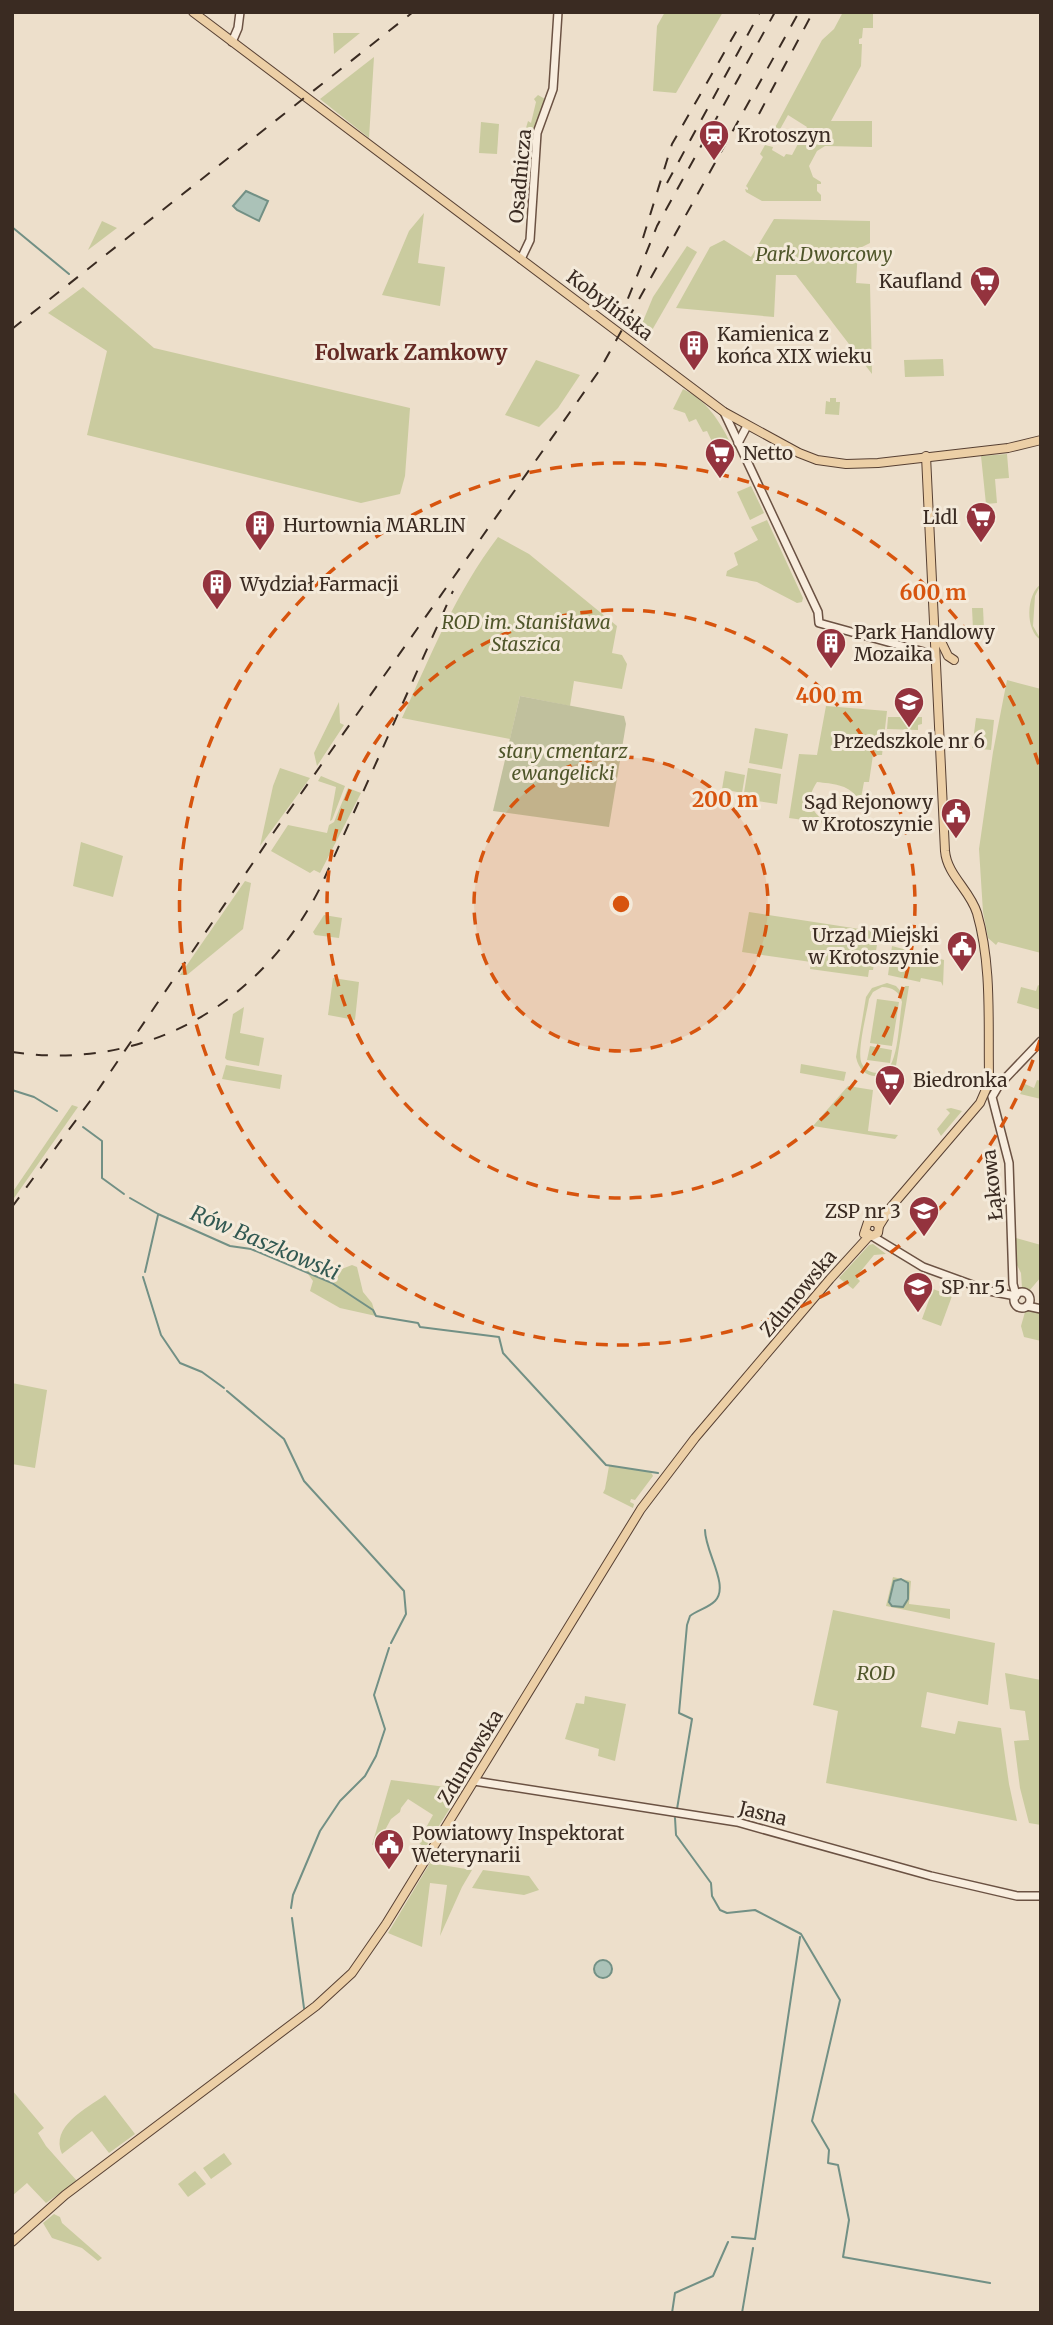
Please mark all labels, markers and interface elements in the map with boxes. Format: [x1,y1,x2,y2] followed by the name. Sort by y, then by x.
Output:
[697,118,731,162] station icon: Krotoszyn
[737,123,832,147] place label: Krotoszyn
[504,128,536,224] street label: Osadnicza
[756,242,892,266] park label: Park Dworcowy
[968,264,1002,308] supermarket icon: Kaufland
[562,265,658,345] street label: Kobylińska
[879,269,962,293] place label: Kaufland
[717,322,872,368] place label: Kamienica z końca XIX wieku
[677,328,711,372] building icon: Kamienica z końca XIX wieku
[315,339,508,366] district label: Folwark Zamkowy
[703,436,737,480] supermarket icon: Netto
[743,441,793,465] place label: Netto
[964,500,998,544] supermarket icon: Lidl
[923,505,958,529] place label: Lidl
[243,508,277,552] building icon: Hurtownia MARLIN
[283,513,466,537] place label: Hurtownia MARLIN
[200,567,234,611] building icon: Wydział Farmacji
[239,572,399,596] place label: Wydział Farmacji
[900,579,966,606] text: 600 m
[441,610,611,656] park label: ROD im. Stanisława Staszica
[854,620,995,666] place label: Park Handlowy Mozaika
[814,626,848,670] building icon: Park Handlowy Mozaika
[795,682,863,709] text: 400 m
[892,685,926,729] school or university icon: Przedszkole nr 6
[833,729,985,753] place label: Przedszkole nr 6
[498,739,628,785] park label: stary cmentarz ewangelicki
[692,786,758,813] text: 200 m
[801,790,933,836] place label: Sąd Rejonowy w Krotoszynie
[939,796,973,840] public building icon: Sąd Rejonowy w Krotoszynie
[609,892,633,916] centre of rings
[807,923,939,969] place label: Urząd Miejski w Krotoszynie
[945,929,979,973] public building icon: Urząd Miejski w Krotoszynie
[873,1063,907,1107] supermarket icon: Biedronka
[913,1068,1007,1092] place label: Biedronka
[976,1148,1008,1222] street label: Łąkowa
[907,1194,941,1238] school or university icon: ZSP nr 3
[187,1199,344,1286] water label: Rów Baszkowski
[825,1199,901,1223] place label: ZSP nr 3
[755,1244,841,1342] street label: Zdunowska
[901,1270,935,1314] school or university icon: SP nr 5
[941,1275,1005,1299] place label: SP nr 5
[857,1661,895,1685] park label: ROD
[432,1705,508,1809] street label: Zdunowska
[735,1795,790,1831] street label: Jasna
[411,1821,625,1867] place label: Powiatowy Inspektorat Weterynarii
[372,1827,406,1871] public building icon: Powiatowy Inspektorat Weterynarii

